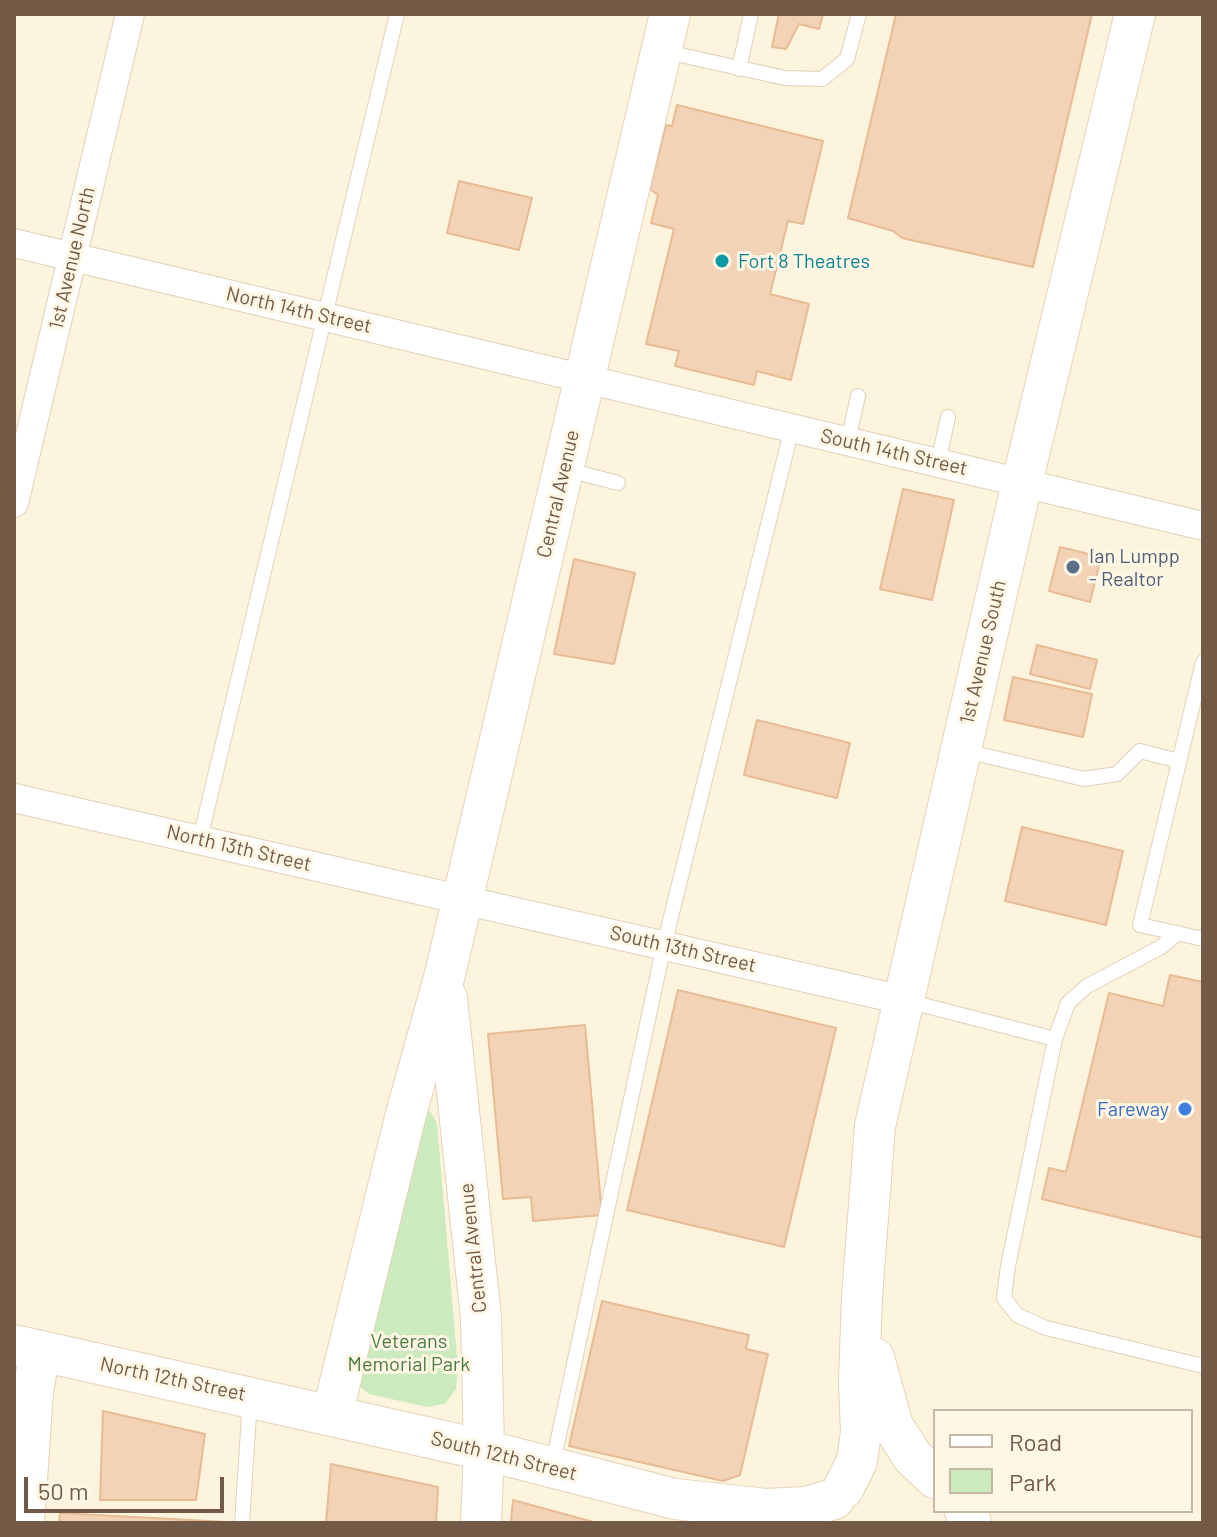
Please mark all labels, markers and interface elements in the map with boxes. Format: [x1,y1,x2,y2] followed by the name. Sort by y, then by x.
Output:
[44,184,100,332] street label: 1st Avenue North
[738,249,870,273] place label: Fort 8 Theatres
[713,252,731,270] marker: Fort 8 Theatres
[224,282,374,338] street label: North 14th Street
[818,423,970,481] street label: South 14th Street
[532,428,584,560] street label: Central Avenue
[1089,544,1180,591] place label: Ian Lumpp - Realtor
[1064,558,1082,576] marker: Ian Lumpp - Realtor
[955,578,1011,726] street label: 1st Avenue South
[164,820,314,876] street label: North 13th Street
[608,921,758,977] street label: South 13th Street
[1097,1097,1169,1121] place label: Fareway
[1176,1100,1194,1118] marker: Fareway
[454,1182,492,1314] street label: Central Avenue
[348,1329,470,1376] park label: Veterans Memorial Park
[98,1352,248,1406] street label: North 12th Street
[933,1409,1193,1513] legend
[428,1426,580,1486] street label: South 12th Street
[1009,1427,1062,1456] text: Road
[28,1461,228,1511] scale bar
[1009,1467,1056,1496] text: Park
[38,1476,89,1505] text: 50 m

